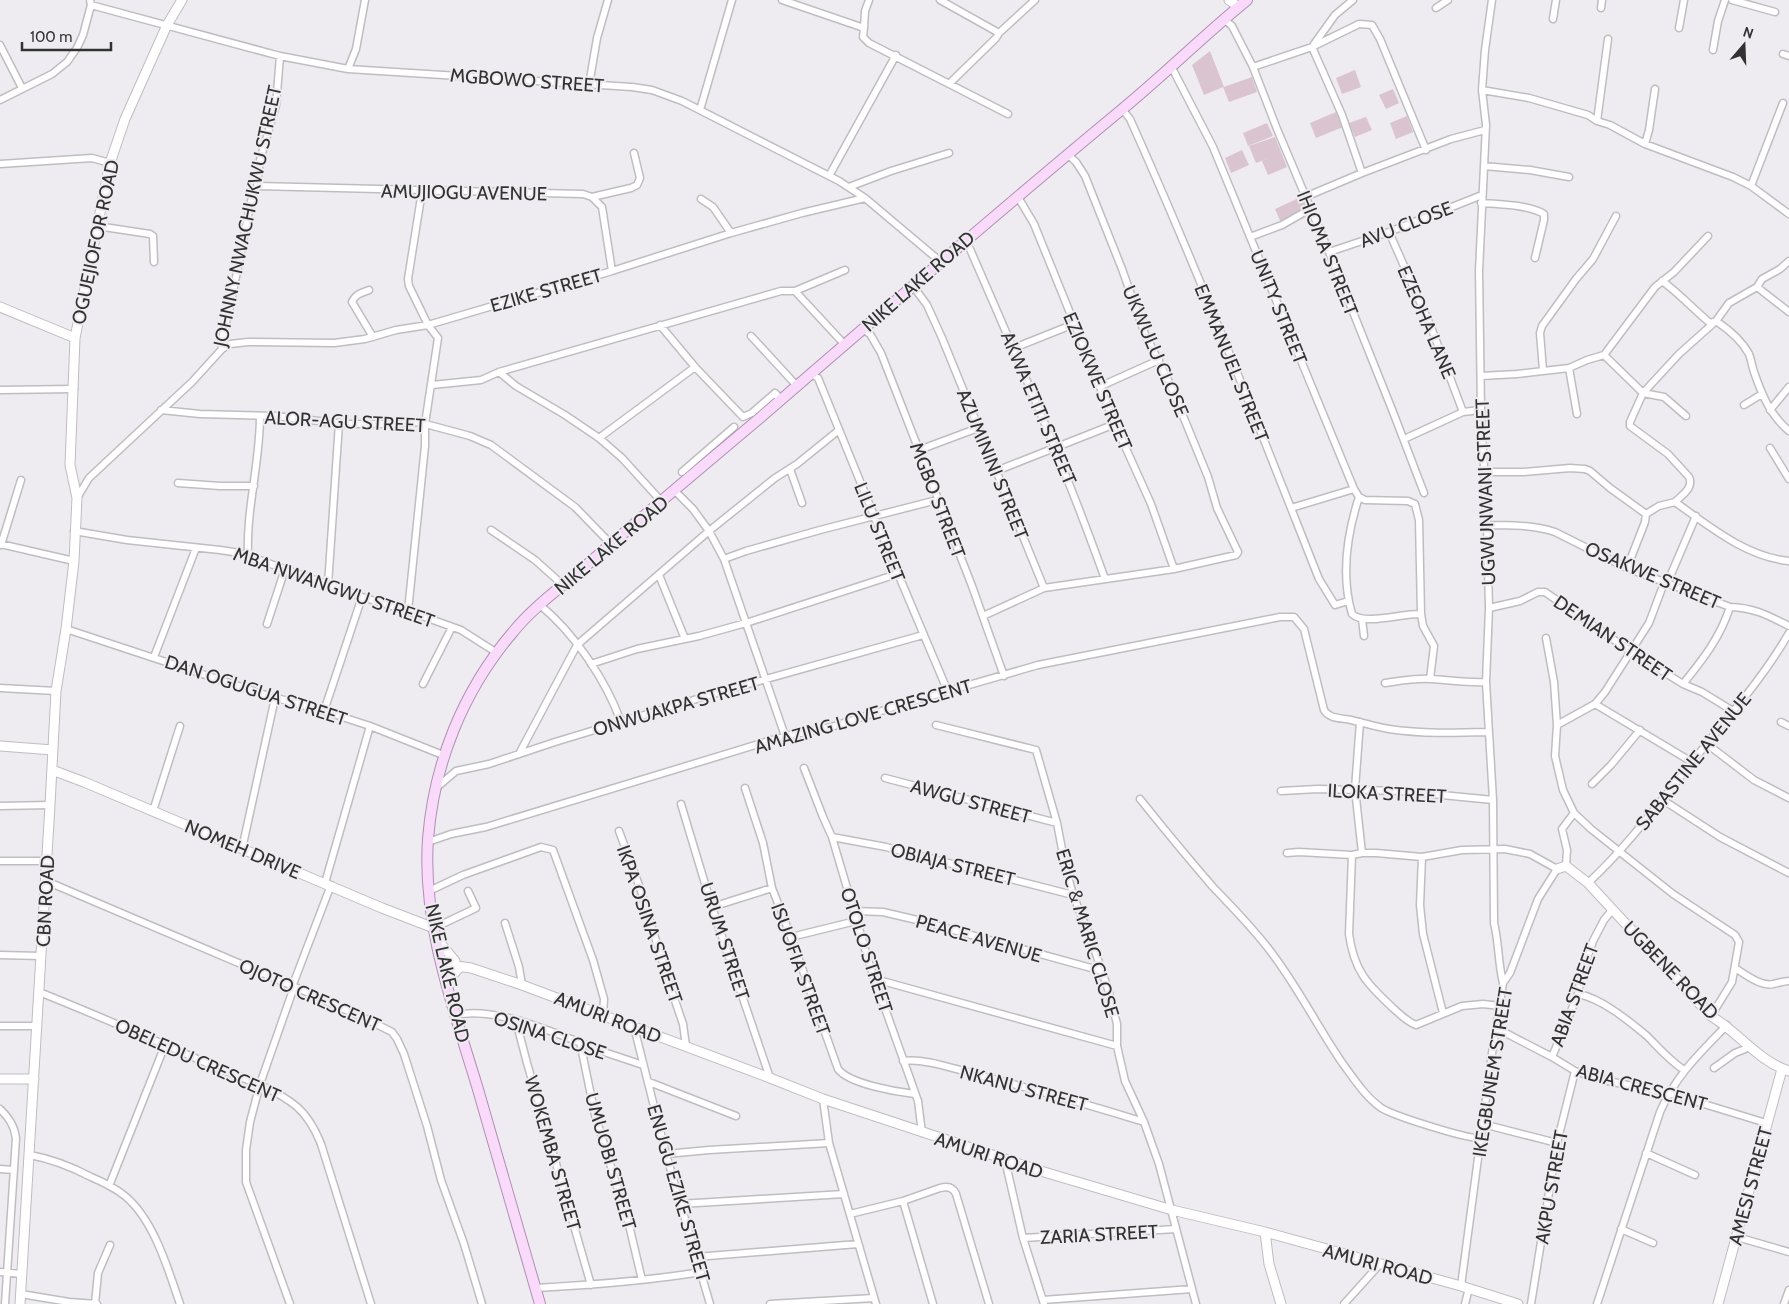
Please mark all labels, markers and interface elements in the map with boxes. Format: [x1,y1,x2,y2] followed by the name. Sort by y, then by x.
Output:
[22,20,111,52] scale bar
[1719,20,1769,70] north arrow
[1741,23,1756,43] text: N
[30,28,72,46] text: 100 m
[449,64,605,97] street label: MGBOWO STREET
[208,83,286,350] street label: JOHNNY NWACHUKWU STREET
[67,158,124,326] street label: OGUEJIOFOR ROAD
[381,180,547,205] street label: AMUJIOGU AVENUE
[1292,187,1363,319] street label: IHIOMA STREET
[1357,196,1456,253] street label: AVU CLOSE
[857,226,980,337] street label: NIKE LAKE ROAD
[1245,247,1312,368] street label: UNITY STREET
[1392,262,1461,382] street label: EZEOHA LANE
[488,264,605,317] street label: EZIKE STREET
[1189,281,1274,446] street label: EMMANUEL STREET
[1118,282,1194,420] street label: UKWULU CLOSE
[1058,309,1137,454] street label: EZIOKWE STREET
[996,328,1081,488] street label: AKWA ETITI STREET
[952,385,1033,543] street label: AZUMININI STREET
[1471,398,1500,586] street label: UGWUNWANI STREET
[264,406,426,437] street label: ALOR-AGU STREET
[905,439,970,561] street label: MGBO STREET
[849,479,910,585] street label: LILU STREET
[550,491,673,600] street label: NIKE LAKE ROAD
[1582,537,1724,614] street label: OSAKWE STREET
[230,542,437,633] street label: MBA NWANGWU STREET
[1549,590,1676,686] street label: DEMIAN STREET
[162,650,350,731] street label: DAN OGUGUA STREET
[590,672,762,741] street label: ONWUAKPA STREET
[752,674,974,759] street label: AMAZING LOVE CRESCENT
[1631,688,1756,835] street label: SABASTINE AVENUE
[908,774,1034,829] street label: AWGU STREET
[1327,779,1447,808] street label: ILOKA STREET
[181,815,304,884] street label: NOMEH DRIVE
[888,838,1017,891] street label: OBIAJA STREET
[612,842,687,1006] street label: IKPA OSINA STREET
[1051,846,1124,1020] street label: ERIC & MARIC CLOSE
[32,854,59,948] street label: CBN ROAD
[695,879,754,1003] street label: URUM STREET
[835,885,898,1016] street label: OTOLO STREET
[766,900,835,1038] street label: ISUOFIA STREET
[420,901,475,1045] street label: NIKE LAKE ROAD
[913,910,1044,967] street label: PEACE AVENUE
[1618,916,1723,1024] street label: UGBENE ROAD
[1545,941,1604,1050] street label: ABIA STREET
[235,954,384,1037] street label: OJOTO CRESCENT
[1468,986,1517,1158] street label: IKEGBUNEM STREET
[551,987,665,1048] street label: AMURI ROAD
[491,1006,609,1064] street label: OSINA CLOSE
[111,1014,284,1107] street label: OBELEDU CRESCENT
[1574,1059,1710,1116] street label: ABIA CRESCENT
[958,1060,1090,1117] street label: NKANU STREET
[519,1073,586,1233] street label: WOKEMBA STREET
[580,1090,641,1232] street label: UMUOBI STREET
[642,1102,715,1285] street label: ENUGU EZIKE STREET
[1724,1124,1777,1248] street label: AMESI STREET
[932,1127,1046,1184] street label: AMURI ROAD
[1530,1128,1573,1246] street label: AKPU STREET
[1039,1220,1159,1249] street label: ZARIA STREET
[1320,1239,1435,1290] street label: AMURI ROAD

